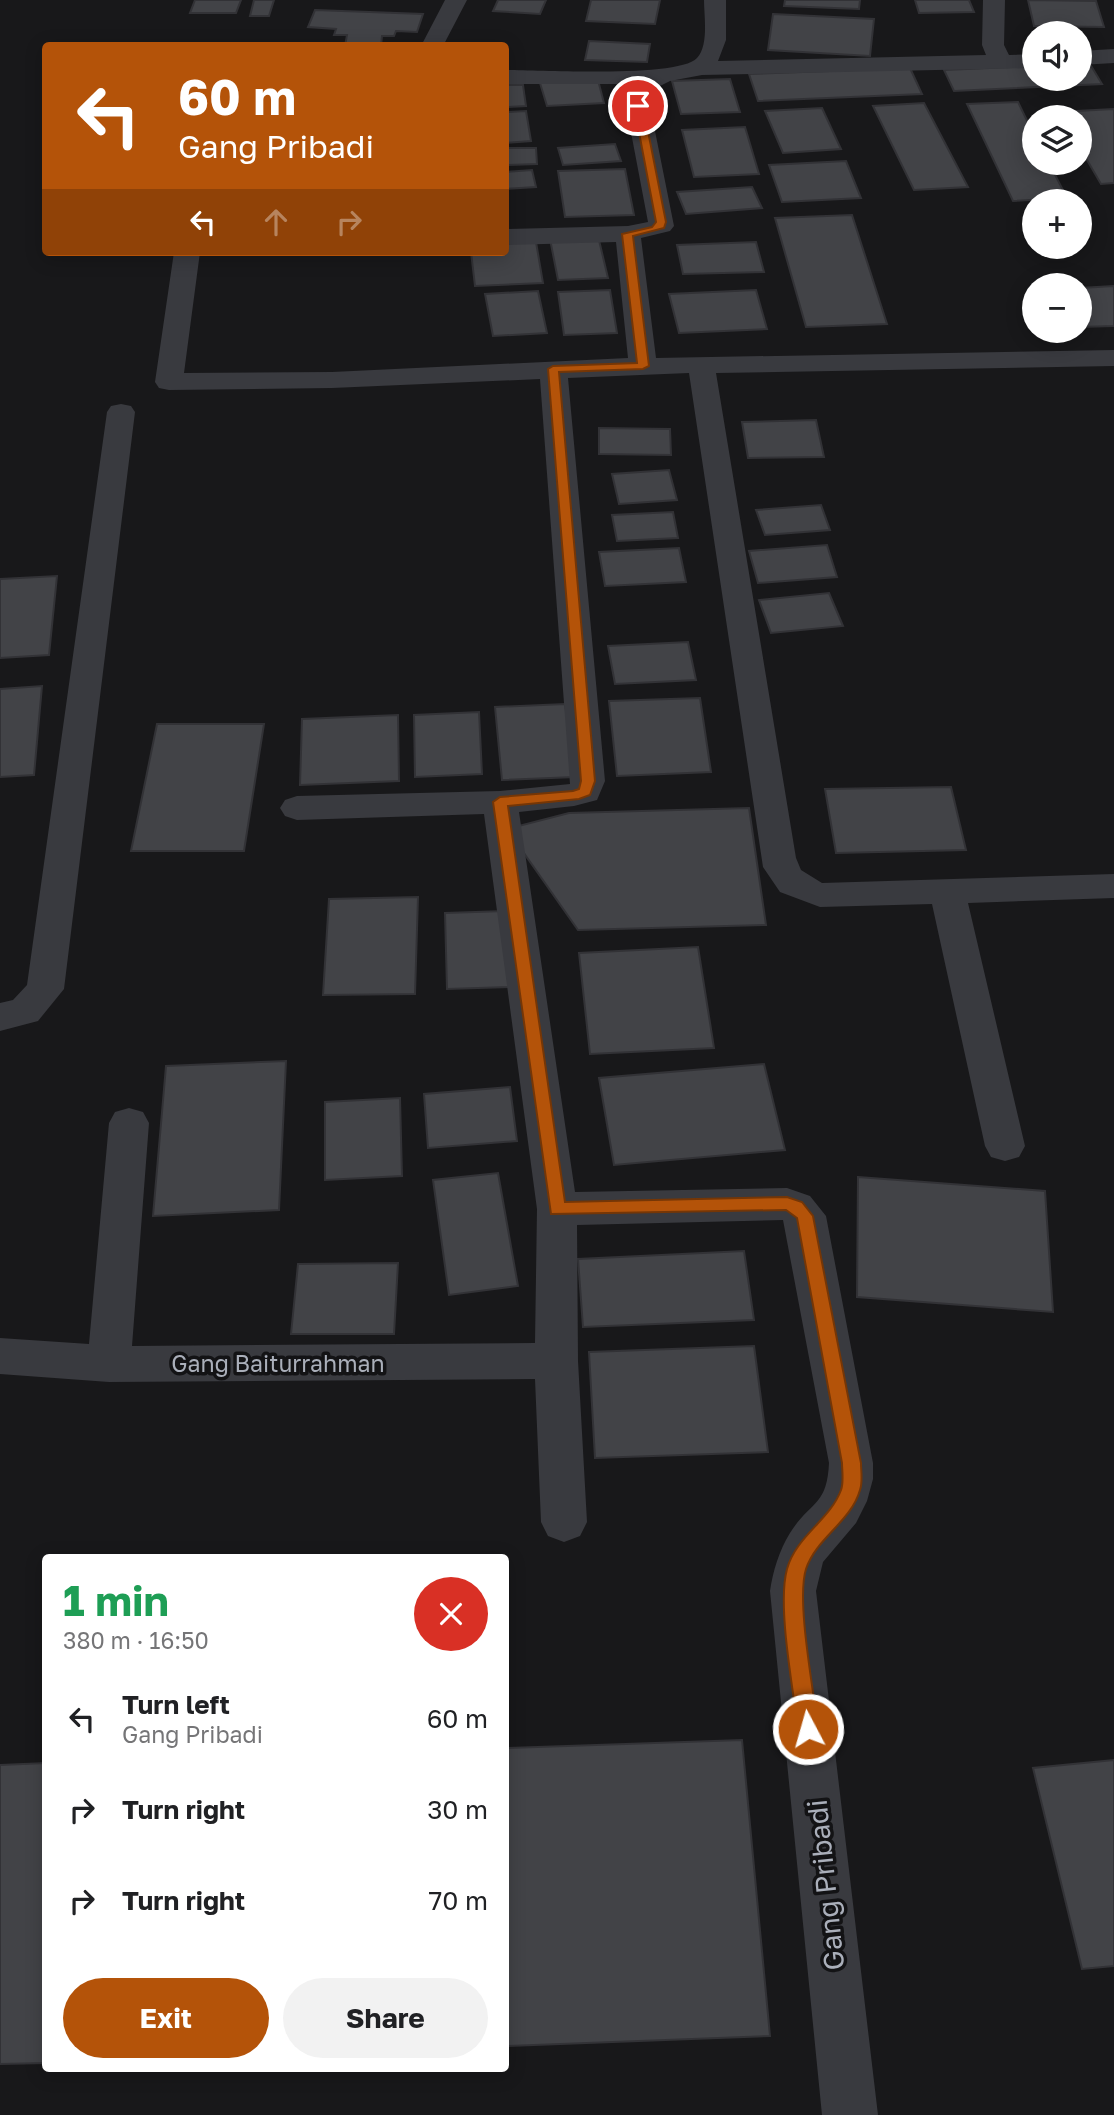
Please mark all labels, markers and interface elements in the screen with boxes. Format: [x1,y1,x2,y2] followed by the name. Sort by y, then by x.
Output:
[1022,21,1092,343] map controls
[1022,21,1092,91] button: sound
[178,67,296,126] text: 60 m
[63,70,154,161] icon: left
[608,76,668,136] pin
[619,87,657,125] icon: arrive
[1022,105,1092,175] button: layers
[178,127,374,165] text: Gang Pribadi
[1022,189,1092,259] button: +
[184,203,222,241] icon: left
[257,203,295,241] icon: ahead
[330,203,368,241] icon: right
[1022,273,1092,343] button: −
[171,1349,385,1377] street label: Gang Baiturrahman
[63,1575,169,1625] text: 1 min
[414,1577,488,1651] button: close
[63,1626,209,1654] text: 380 m · 16:50
[122,1689,230,1720] text: Turn left
[771,1692,845,1766] position arrow
[63,1700,101,1738] icon: left
[427,1703,488,1734] text: 60 m
[122,1720,263,1748] text: Gang Pribadi
[63,1791,101,1829] icon: right
[122,1794,245,1825] text: Turn right
[427,1794,488,1825] text: 30 m
[800,1798,850,1972] street label: Gang Pribadi
[63,1882,101,1920] icon: right
[122,1885,245,1916] text: Turn right
[429,1885,488,1916] text: 70 m
[63,1978,269,2058] button: Exit
[283,1978,488,2058] button: Share

